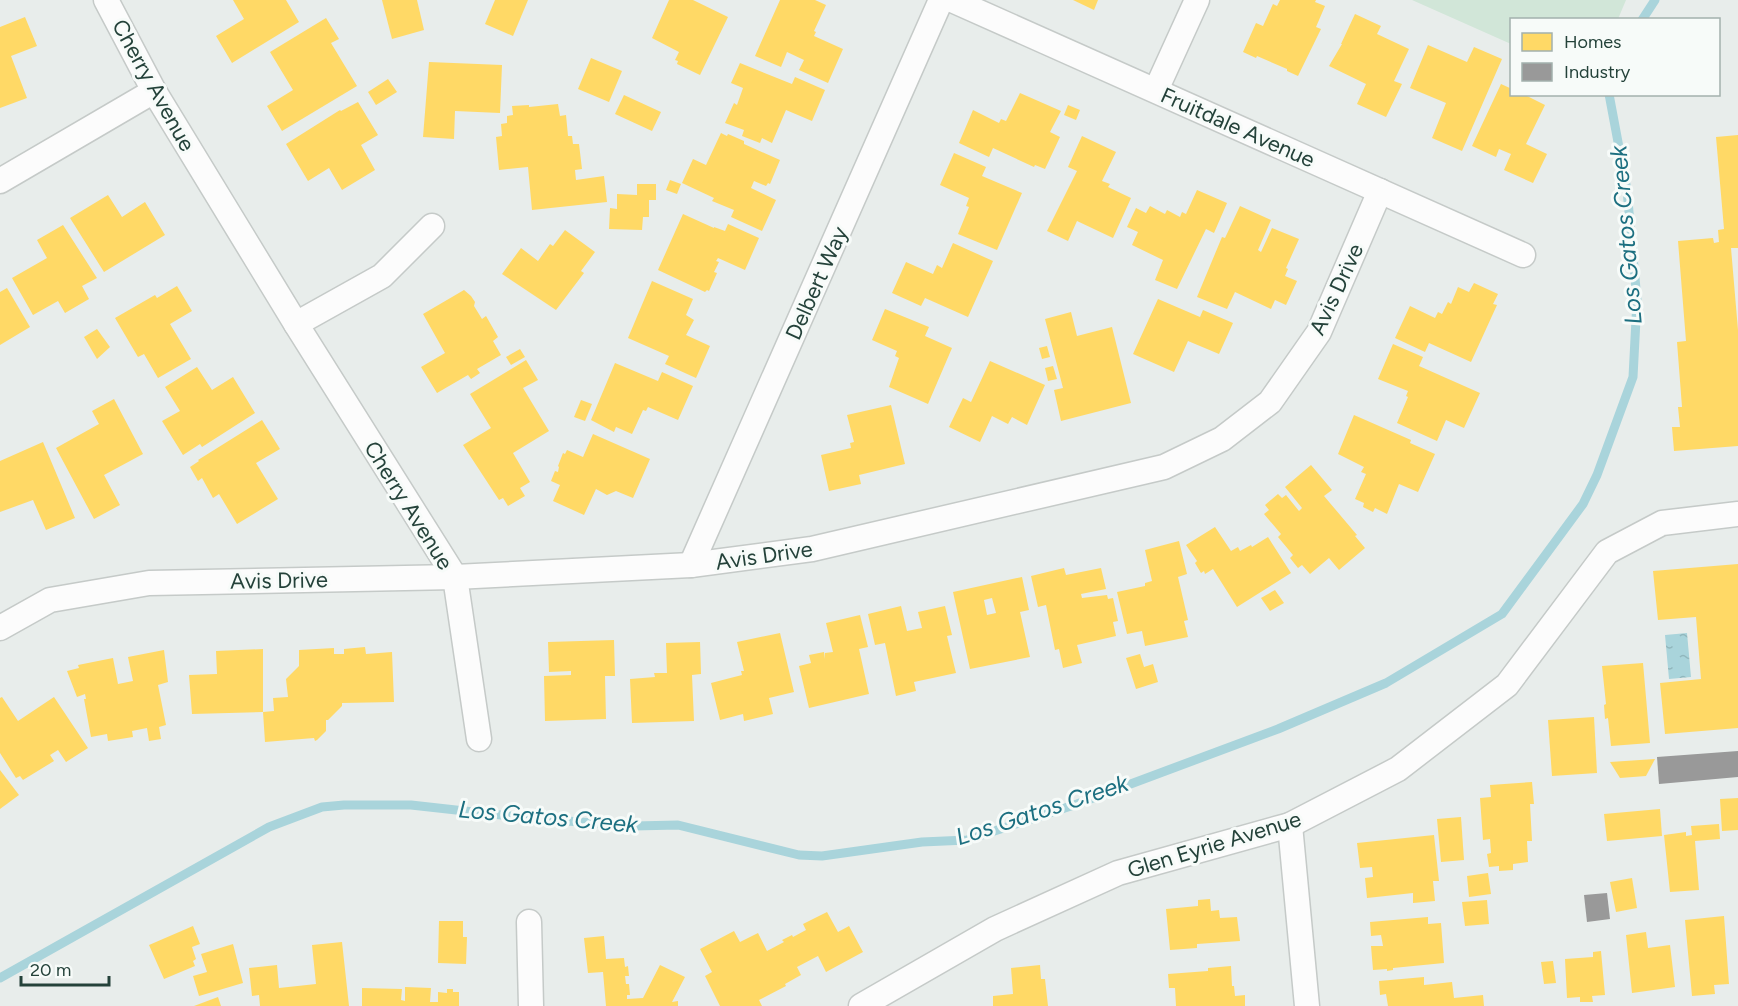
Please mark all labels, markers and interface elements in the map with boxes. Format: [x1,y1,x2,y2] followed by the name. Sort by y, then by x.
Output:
[106,15,201,156] street label: Cherry Avenue
[1510,18,1720,96] legend
[1564,31,1622,53] text: Homes
[1564,61,1631,83] text: Industry
[1157,81,1319,173] street label: Fruitdale Avenue
[1603,143,1648,326] water label: Los Gatos Creek
[780,222,854,344] street label: Delbert Way
[1304,239,1369,339] street label: Avis Drive
[358,436,459,575] street label: Cherry Avenue
[714,535,814,576] street label: Avis Drive
[230,566,328,595] street label: Avis Drive
[952,768,1133,851] water label: Los Gatos Creek
[457,794,640,839] water label: Los Gatos Creek
[1124,805,1304,884] street label: Glen Eyrie Avenue
[21,949,110,987] scale bar
[30,959,71,981] text: 20 m

